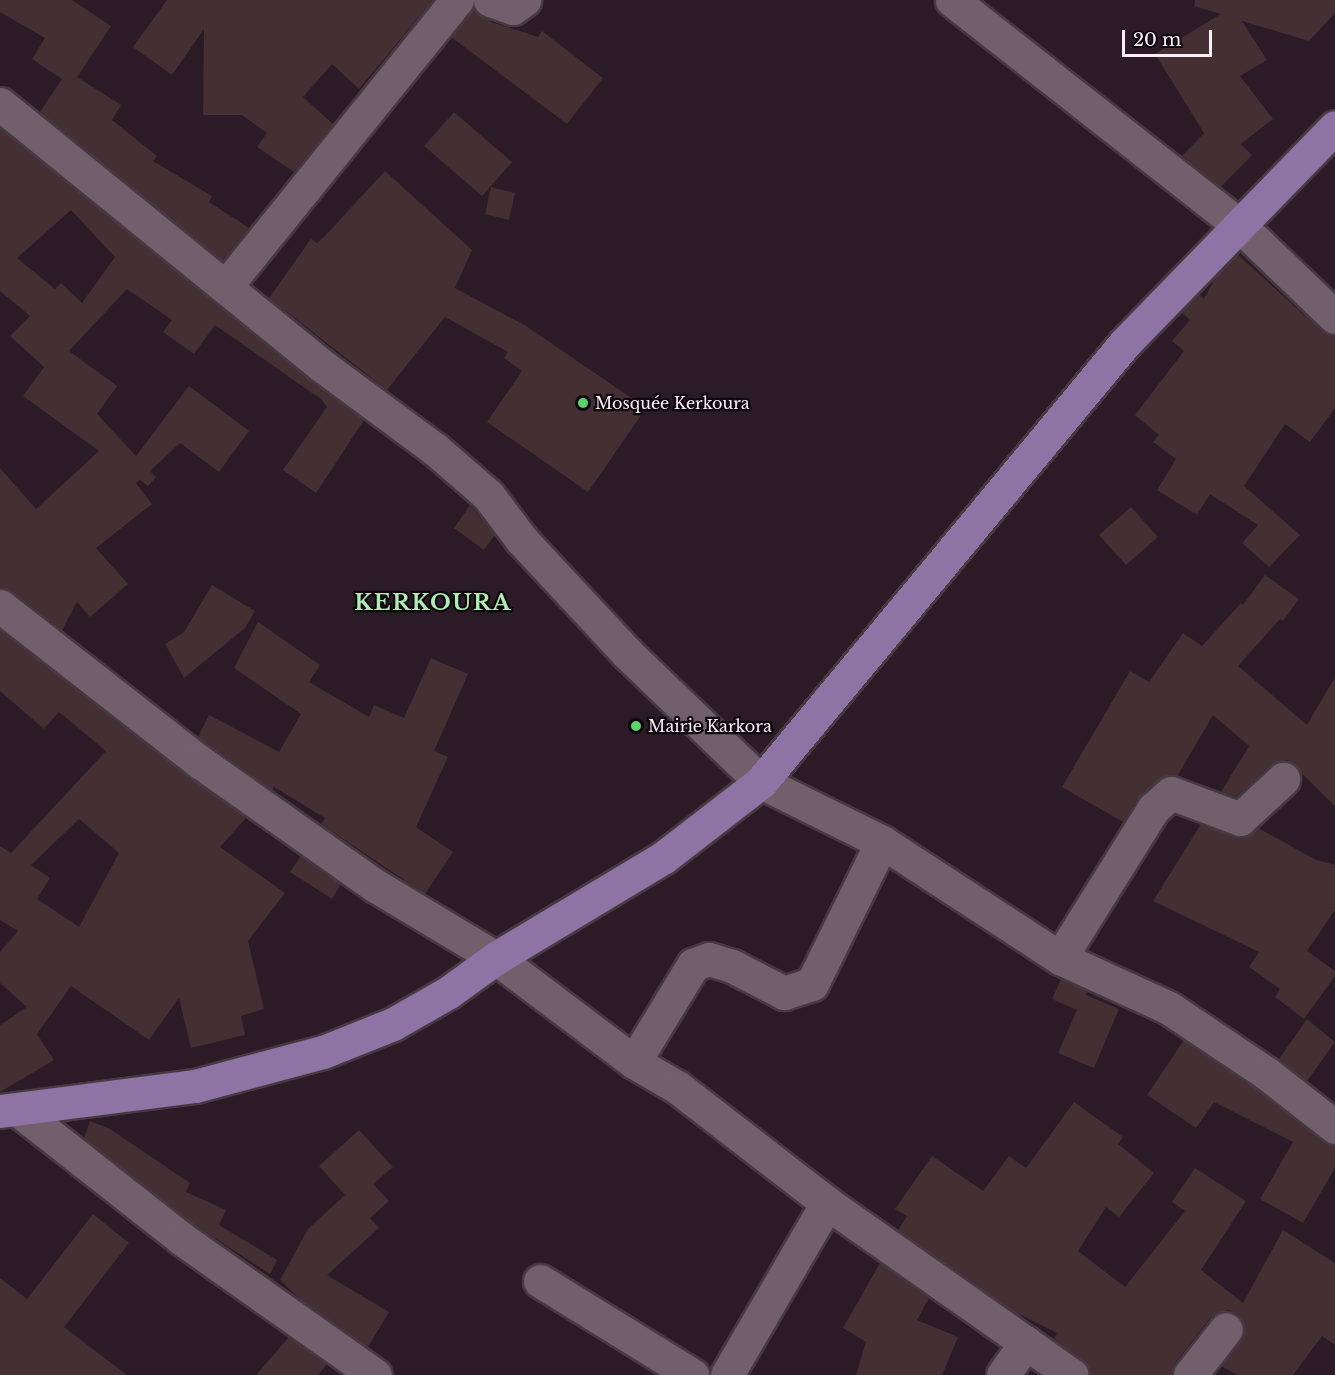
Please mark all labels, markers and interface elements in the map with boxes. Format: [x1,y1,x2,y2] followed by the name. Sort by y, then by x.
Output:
[1125,18,1215,56] scale bar
[1133,29,1181,51] text: 20 m
[595,393,750,413] place label: Mosquée Kerkoura
[576,396,590,410] marker: Mosquée Kerkoura
[354,590,512,616] district label: KERKOURA
[648,716,772,736] place label: Mairie Karkora
[629,719,643,733] marker: Mairie Karkora

